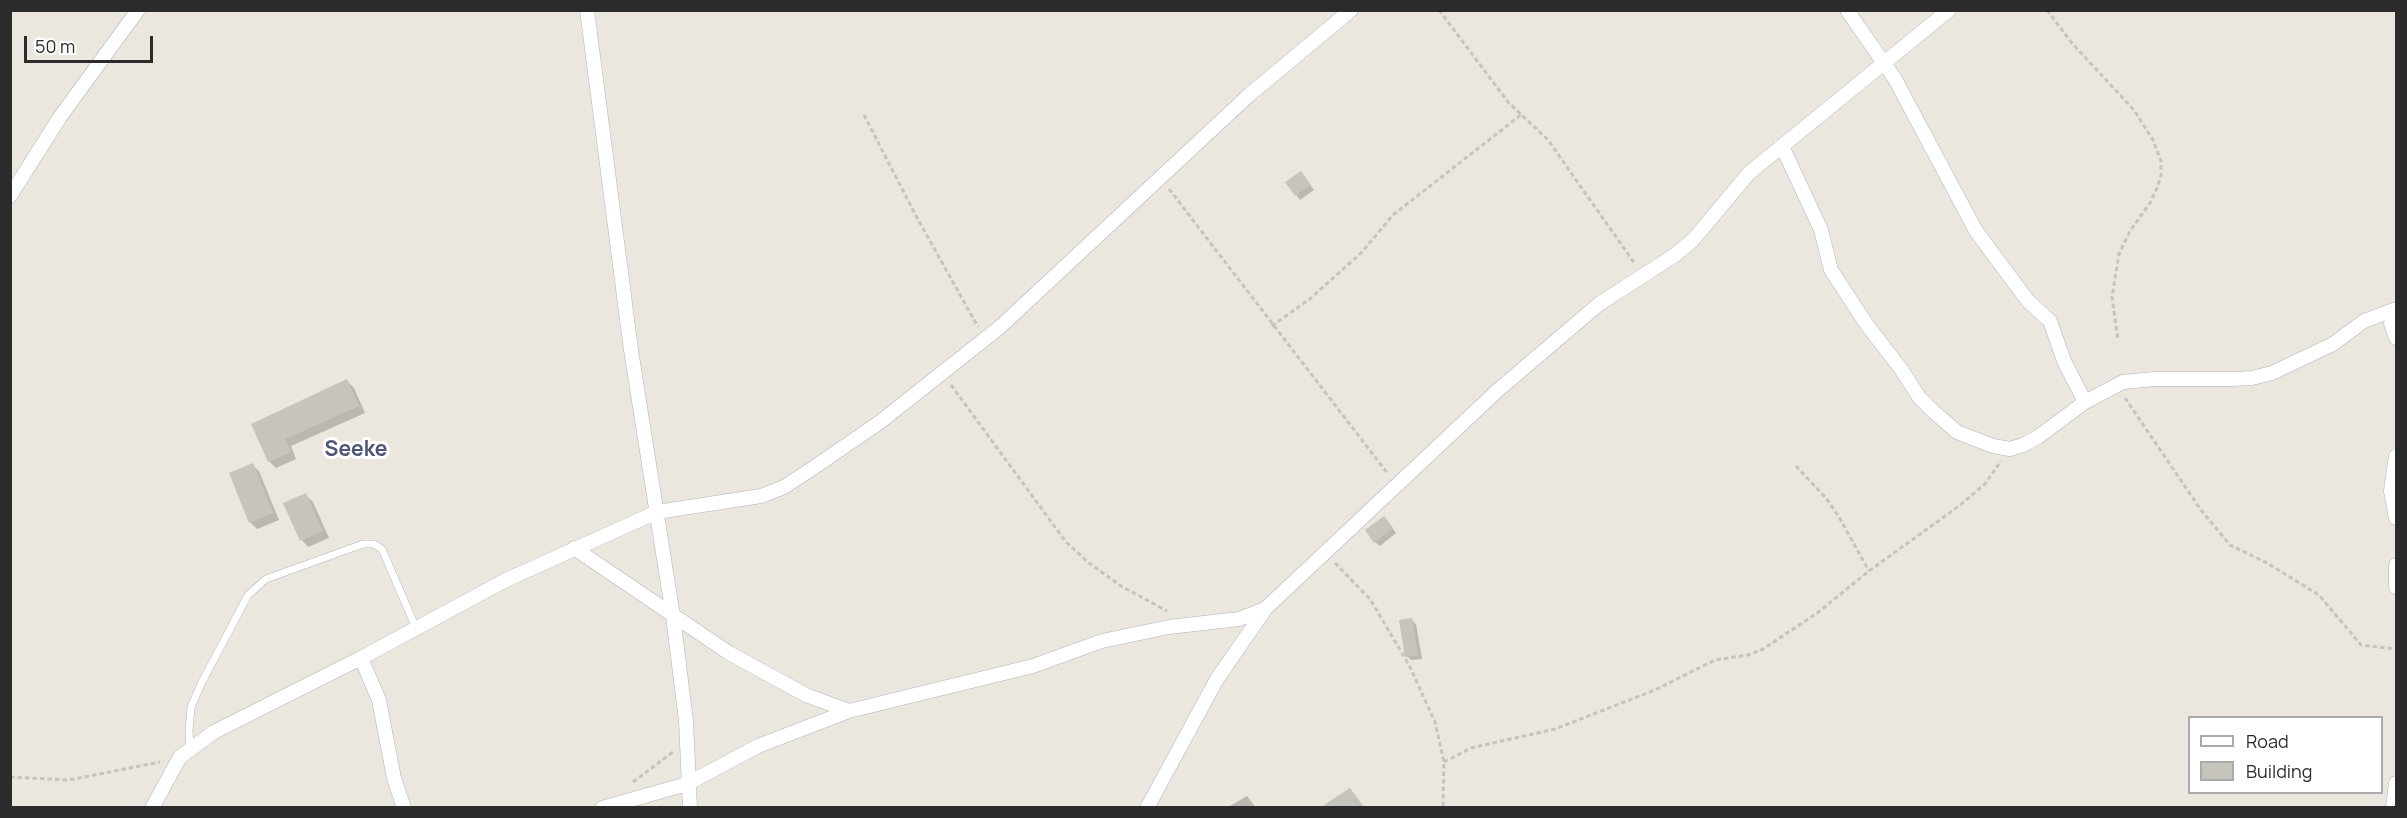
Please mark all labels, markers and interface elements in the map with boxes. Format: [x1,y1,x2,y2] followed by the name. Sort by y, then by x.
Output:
[27,24,156,62] scale bar
[35,34,75,58] text: 50 m
[325,437,387,463] district label: Seeke
[2188,716,2383,794] legend
[2246,729,2289,753] text: Road
[2246,759,2312,783] text: Building

